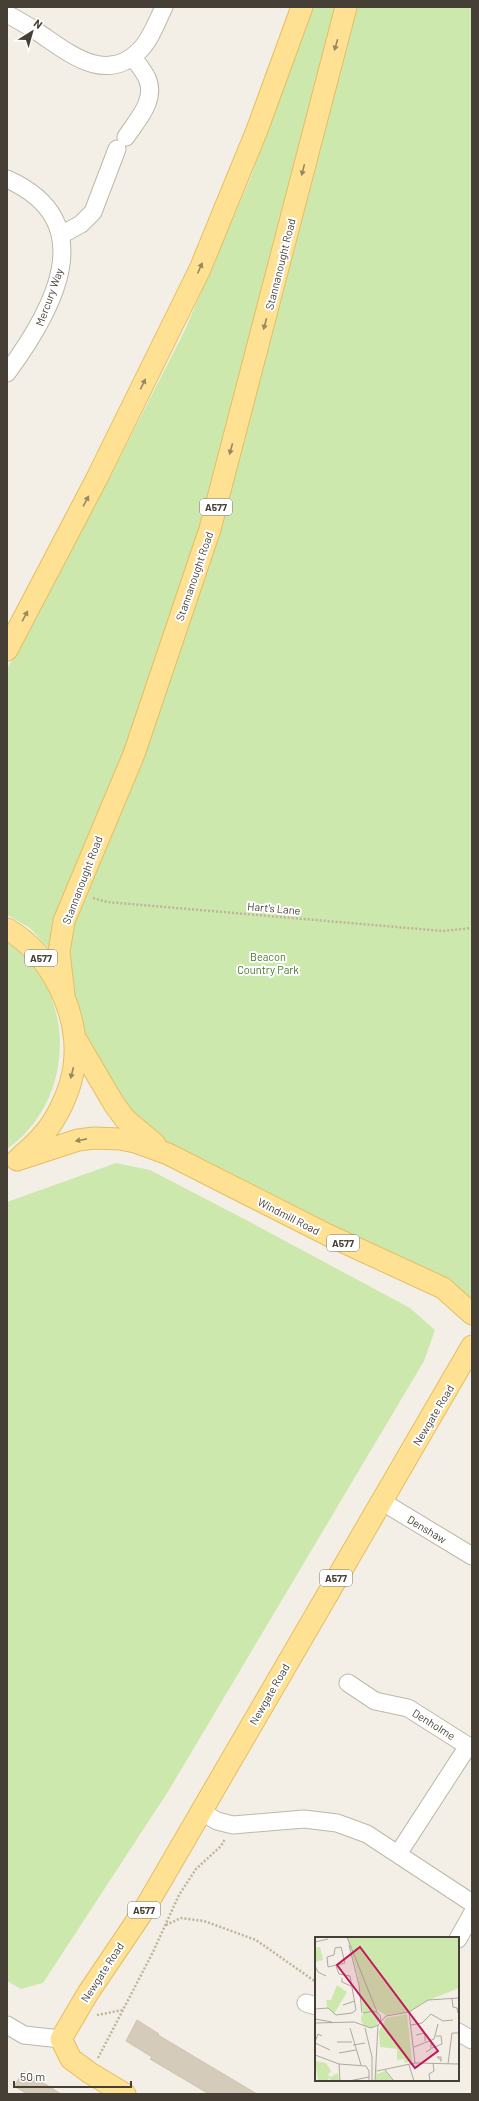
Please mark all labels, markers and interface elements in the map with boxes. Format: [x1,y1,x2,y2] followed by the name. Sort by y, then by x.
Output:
[12,12,52,52] north arrow
[31,16,45,31] text: N
[333,39,339,51] one-way arrow
[300,164,306,177] one-way arrow
[262,217,298,311] street label: Stannanought Road
[197,262,203,273] one-way arrow
[33,266,65,328] street label: Mercury Way
[262,318,268,330] one-way arrow
[140,379,146,390] one-way arrow
[228,443,234,456] one-way arrow
[82,495,89,507] one-way arrow
[200,499,232,515] road number: A577
[173,530,215,622] street label: Stannanought Road
[22,610,28,622] one-way arrow
[59,834,105,926] street label: Stannanought Road
[247,899,301,917] street label: Hart's Lane
[25,950,57,966] road number: A577
[237,950,299,976] park label: Beacon Country Park
[69,1067,75,1079] one-way arrow
[75,1137,88,1143] one-way arrow
[256,1195,322,1237] street label: Windmill Road
[327,1235,359,1251] road number: A577
[410,1382,456,1448] street label: Newgate Road
[405,1512,449,1546] street label: Denshaw
[320,1570,352,1586] road number: A577
[246,1661,292,1727] street label: Newgate Road
[410,1706,458,1742] street label: Denholme
[128,1902,160,1918] road number: A577
[315,1937,459,2081] inset map
[78,1940,126,2004] street label: Newgate Road
[14,2063,131,2089] scale bar
[20,2069,45,2083] text: 50 m

